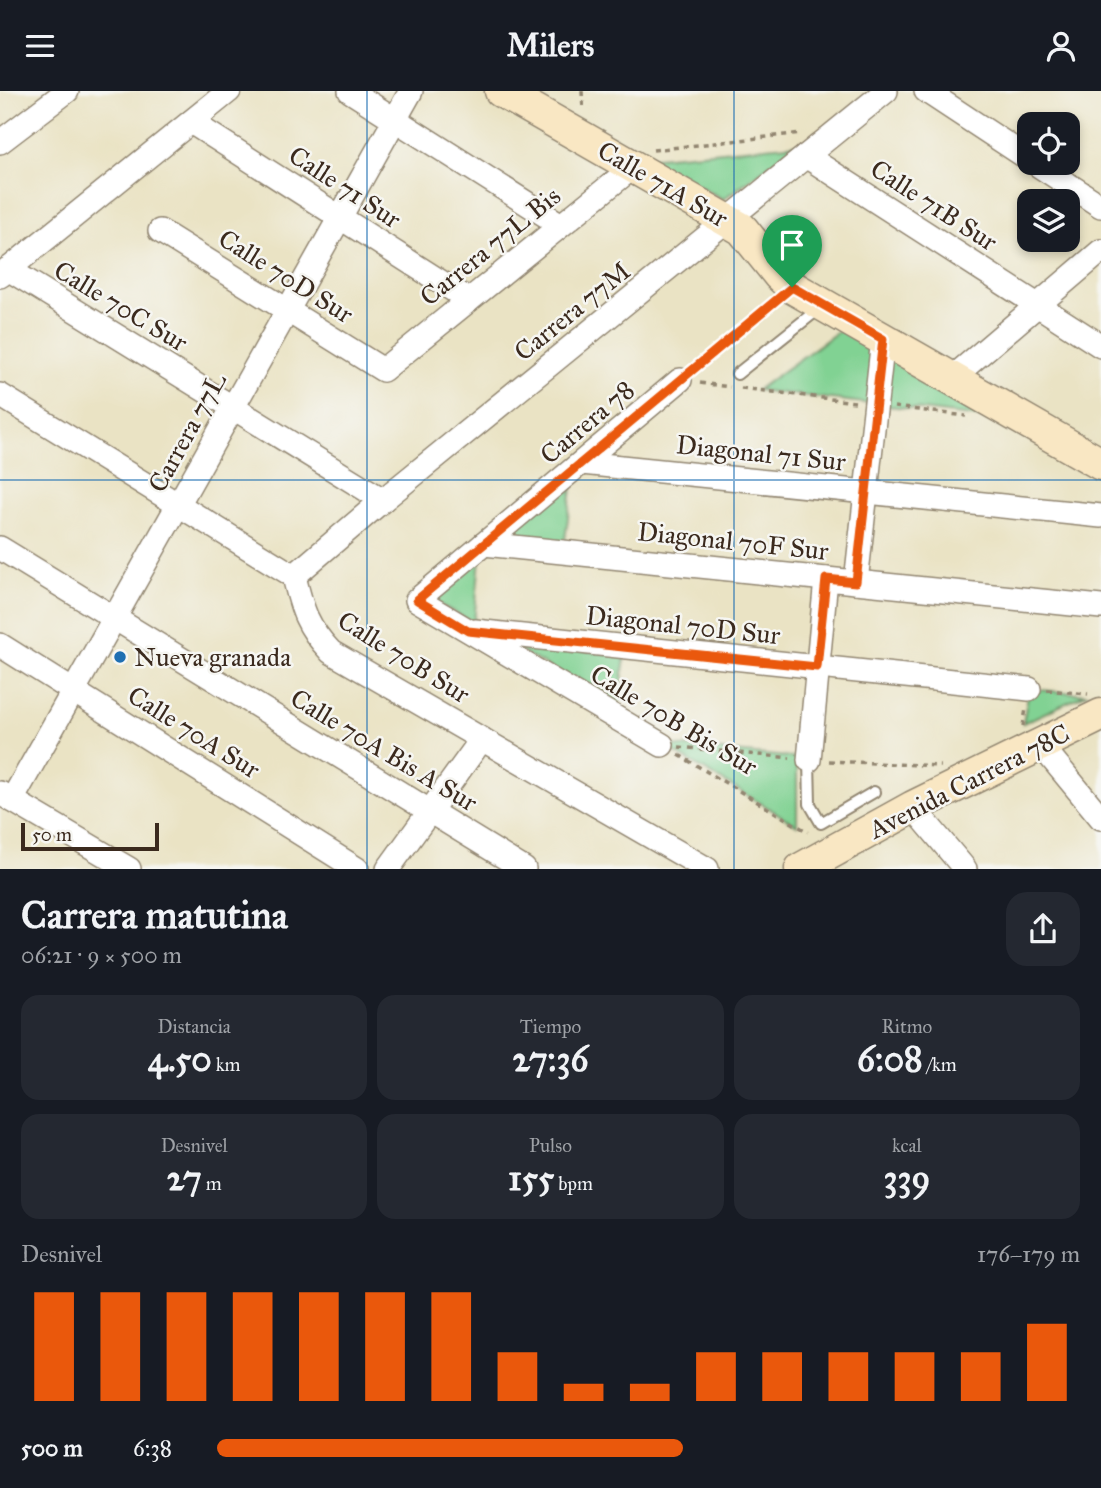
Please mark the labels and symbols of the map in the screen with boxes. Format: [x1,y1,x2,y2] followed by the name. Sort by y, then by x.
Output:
[592,134,734,234] street label: Calle 71A Sur
[283,139,407,235] street label: Calle 71 Sur
[865,152,1004,258] street label: Calle 71B Sur
[413,180,567,312] street label: Carrera 77L Bis
[762,215,822,287] pin
[213,222,359,330] street label: Calle 70D Sur
[48,254,194,358] street label: Calle 70C Sur
[508,255,636,367] street label: Carrera 77M
[141,366,233,498] street label: Carrera 77L
[533,373,641,471] street label: Carrera 78
[675,428,847,478] street label: Diagonal 71 Sur
[636,515,830,567] street label: Diagonal 70F Sur
[584,599,782,651] street label: Diagonal 70D Sur
[332,604,476,710] street label: Calle 70B Sur
[134,641,291,673] place label: Nueva granada
[112,649,128,665] marker: Nueva granada
[585,658,763,782] street label: Calle 70B Bis Sur
[122,679,266,785] street label: Calle 70A Sur
[285,682,483,818] street label: Calle 70A Bis A Sur
[862,717,1075,846] street label: Avenida Carrera 78C
[21,820,159,851] scale bar

